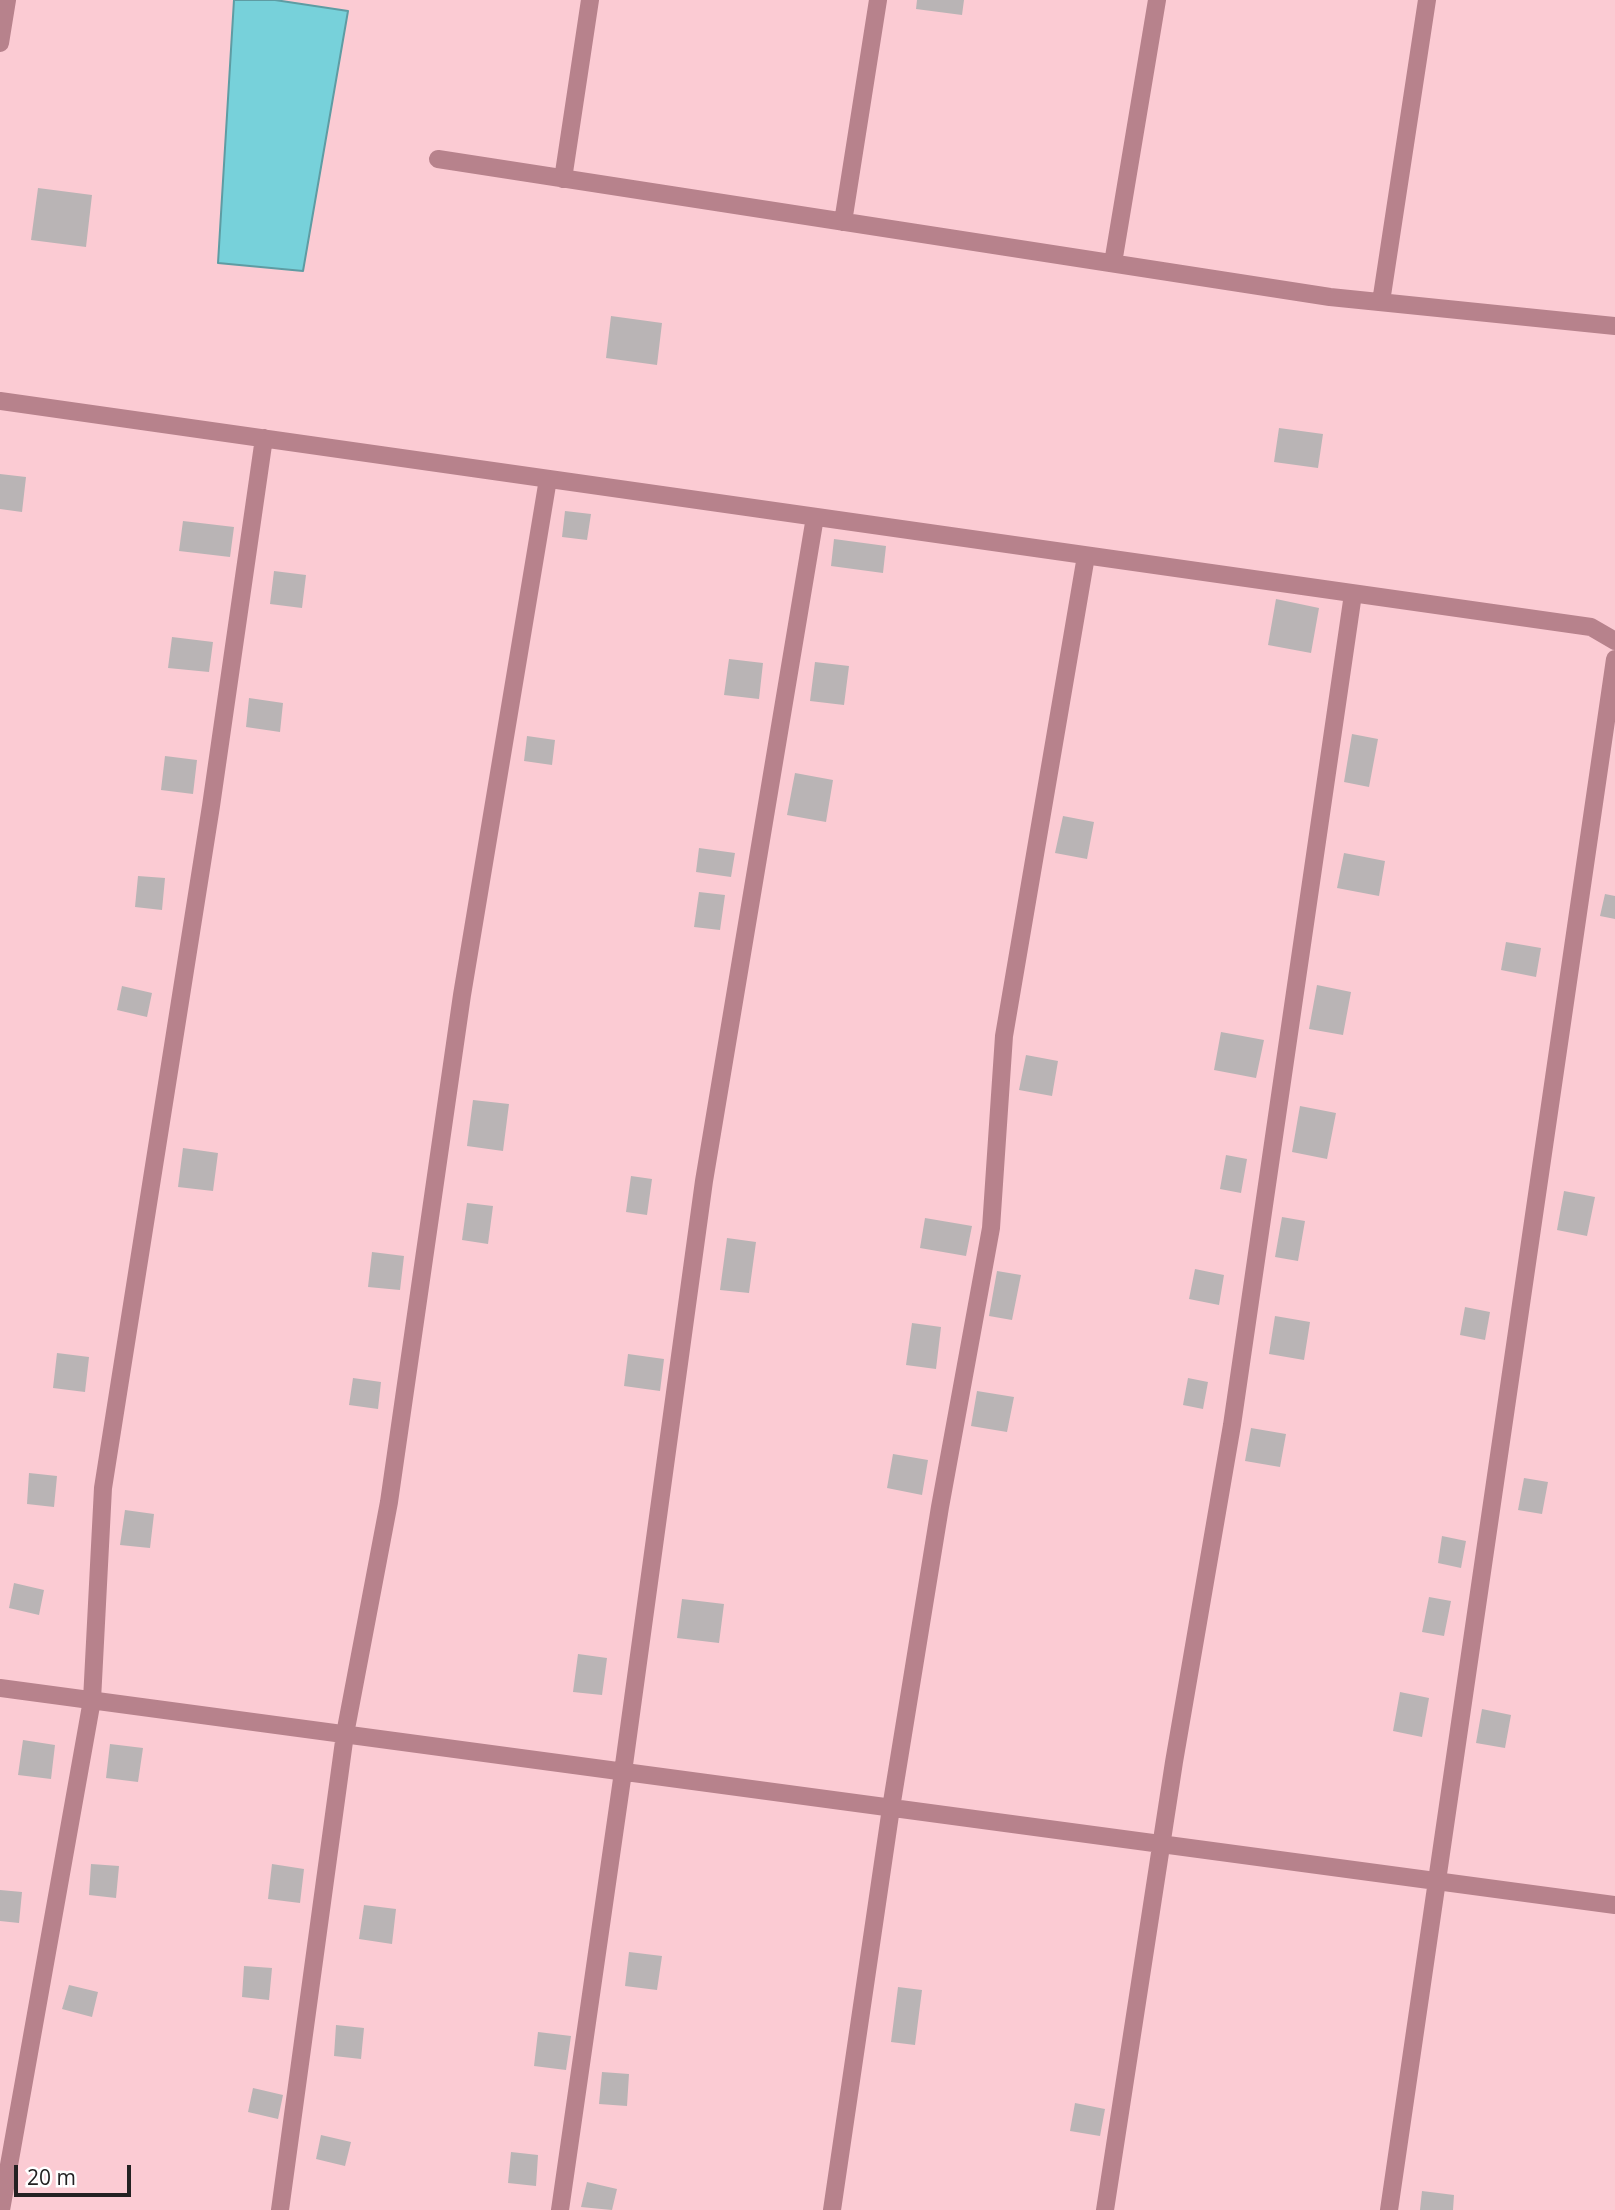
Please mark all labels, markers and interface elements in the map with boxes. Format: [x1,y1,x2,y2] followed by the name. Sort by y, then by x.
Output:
[18,2150,135,2194] scale bar
[27,2163,76,2191] text: 20 m

